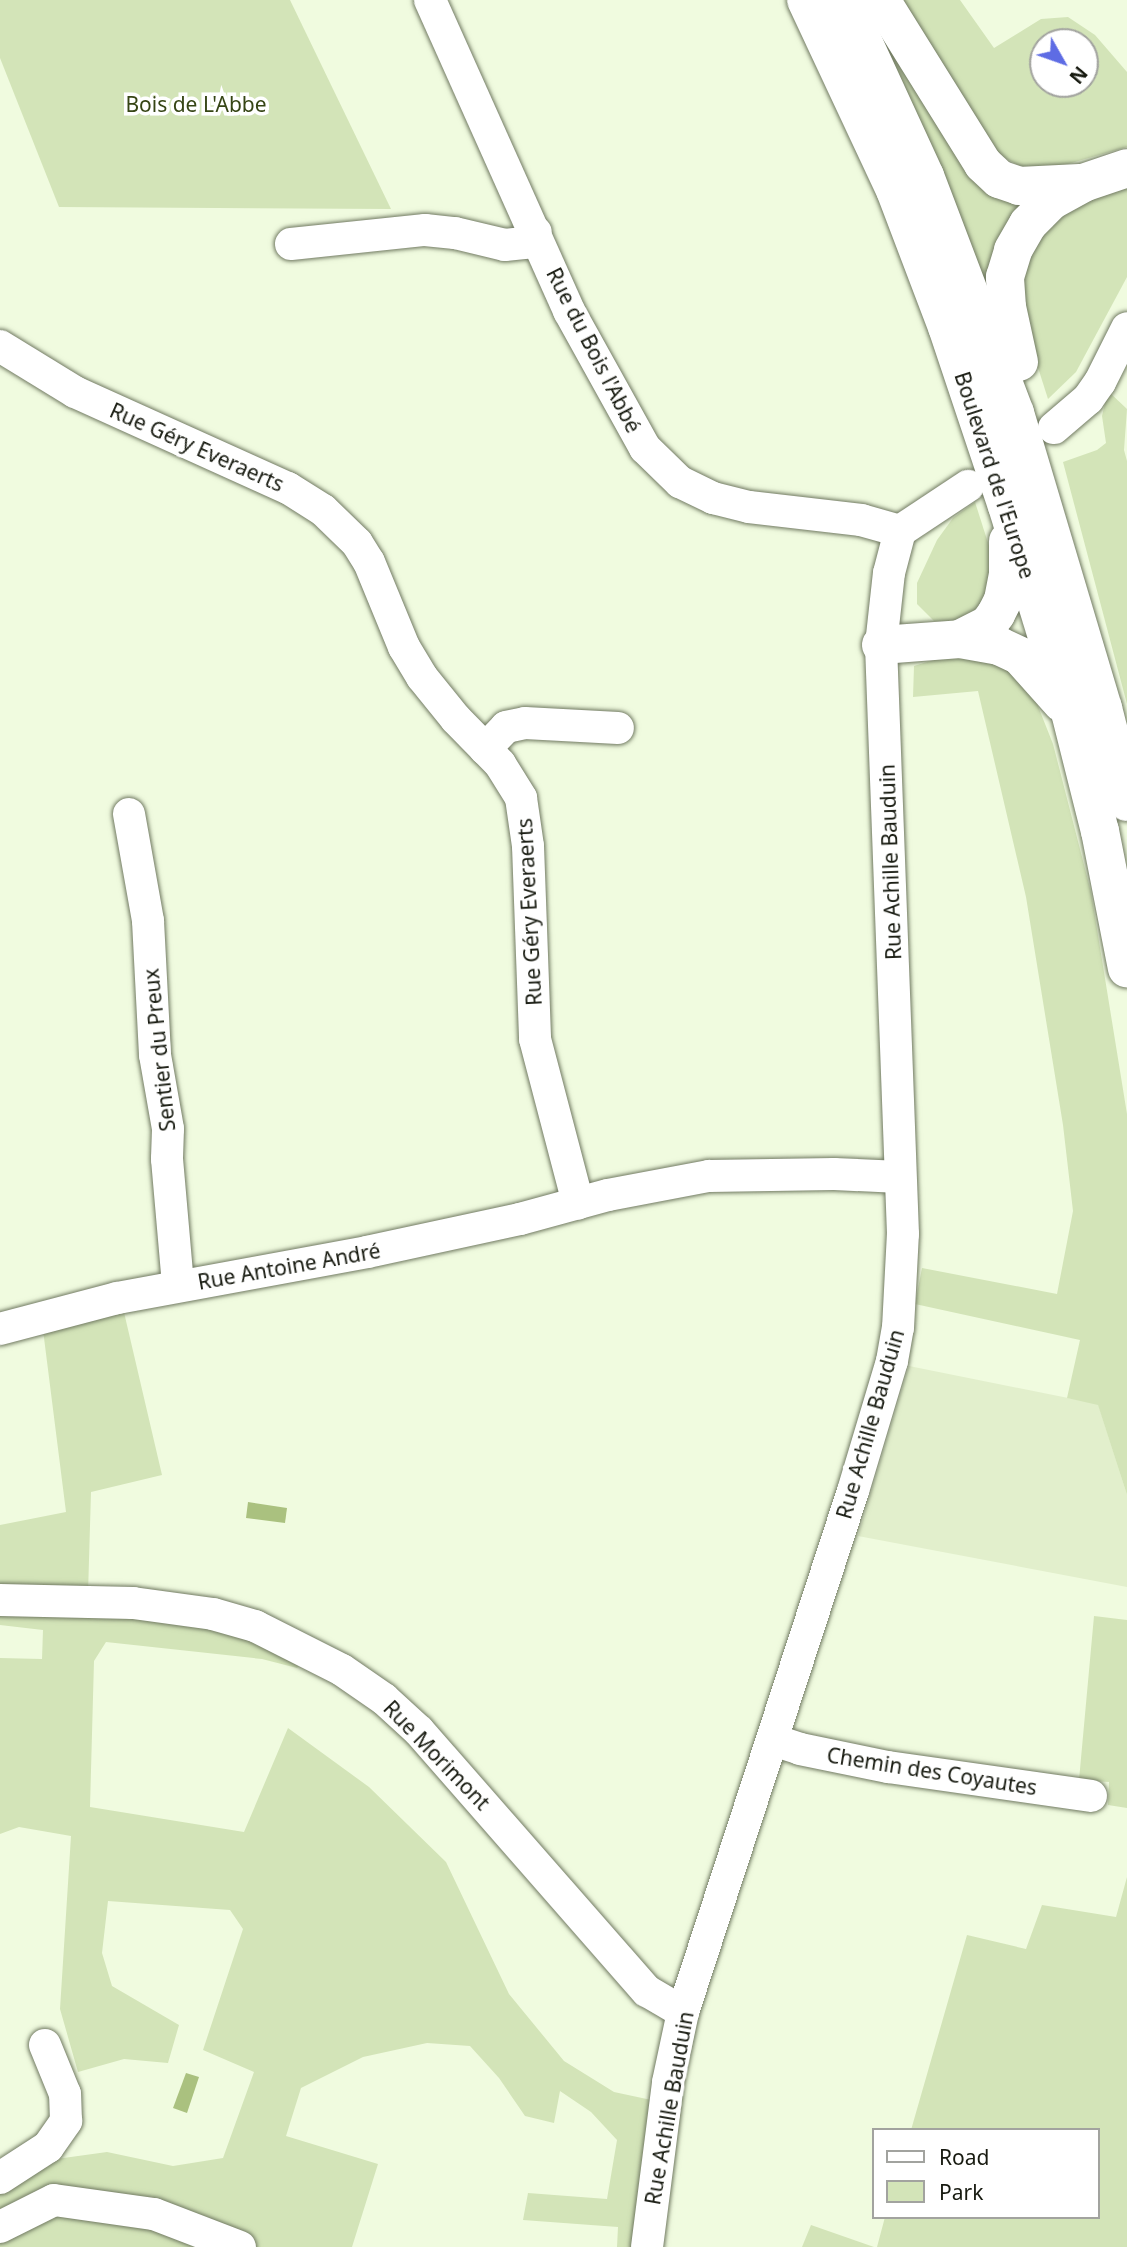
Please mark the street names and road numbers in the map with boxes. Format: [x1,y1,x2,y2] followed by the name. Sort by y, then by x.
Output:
[542,263,646,437] street label: Rue du Bois l'Abbé
[950,368,1040,582] street label: Boulevard de l'Europe
[106,397,288,497] street label: Rue Géry Everaerts
[874,764,906,960] street label: Rue Achille Bauduin
[512,818,546,1006] street label: Rue Géry Everaerts
[138,967,180,1133] street label: Sentier du Preux
[196,1238,382,1294] street label: Rue Antoine André
[831,1326,909,1522] street label: Rue Achille Bauduin
[379,1695,495,1815] street label: Rue Morimont
[825,1742,1039,1800] street label: Chemin des Coyautes
[640,2009,698,2207] street label: Rue Achille Bauduin

